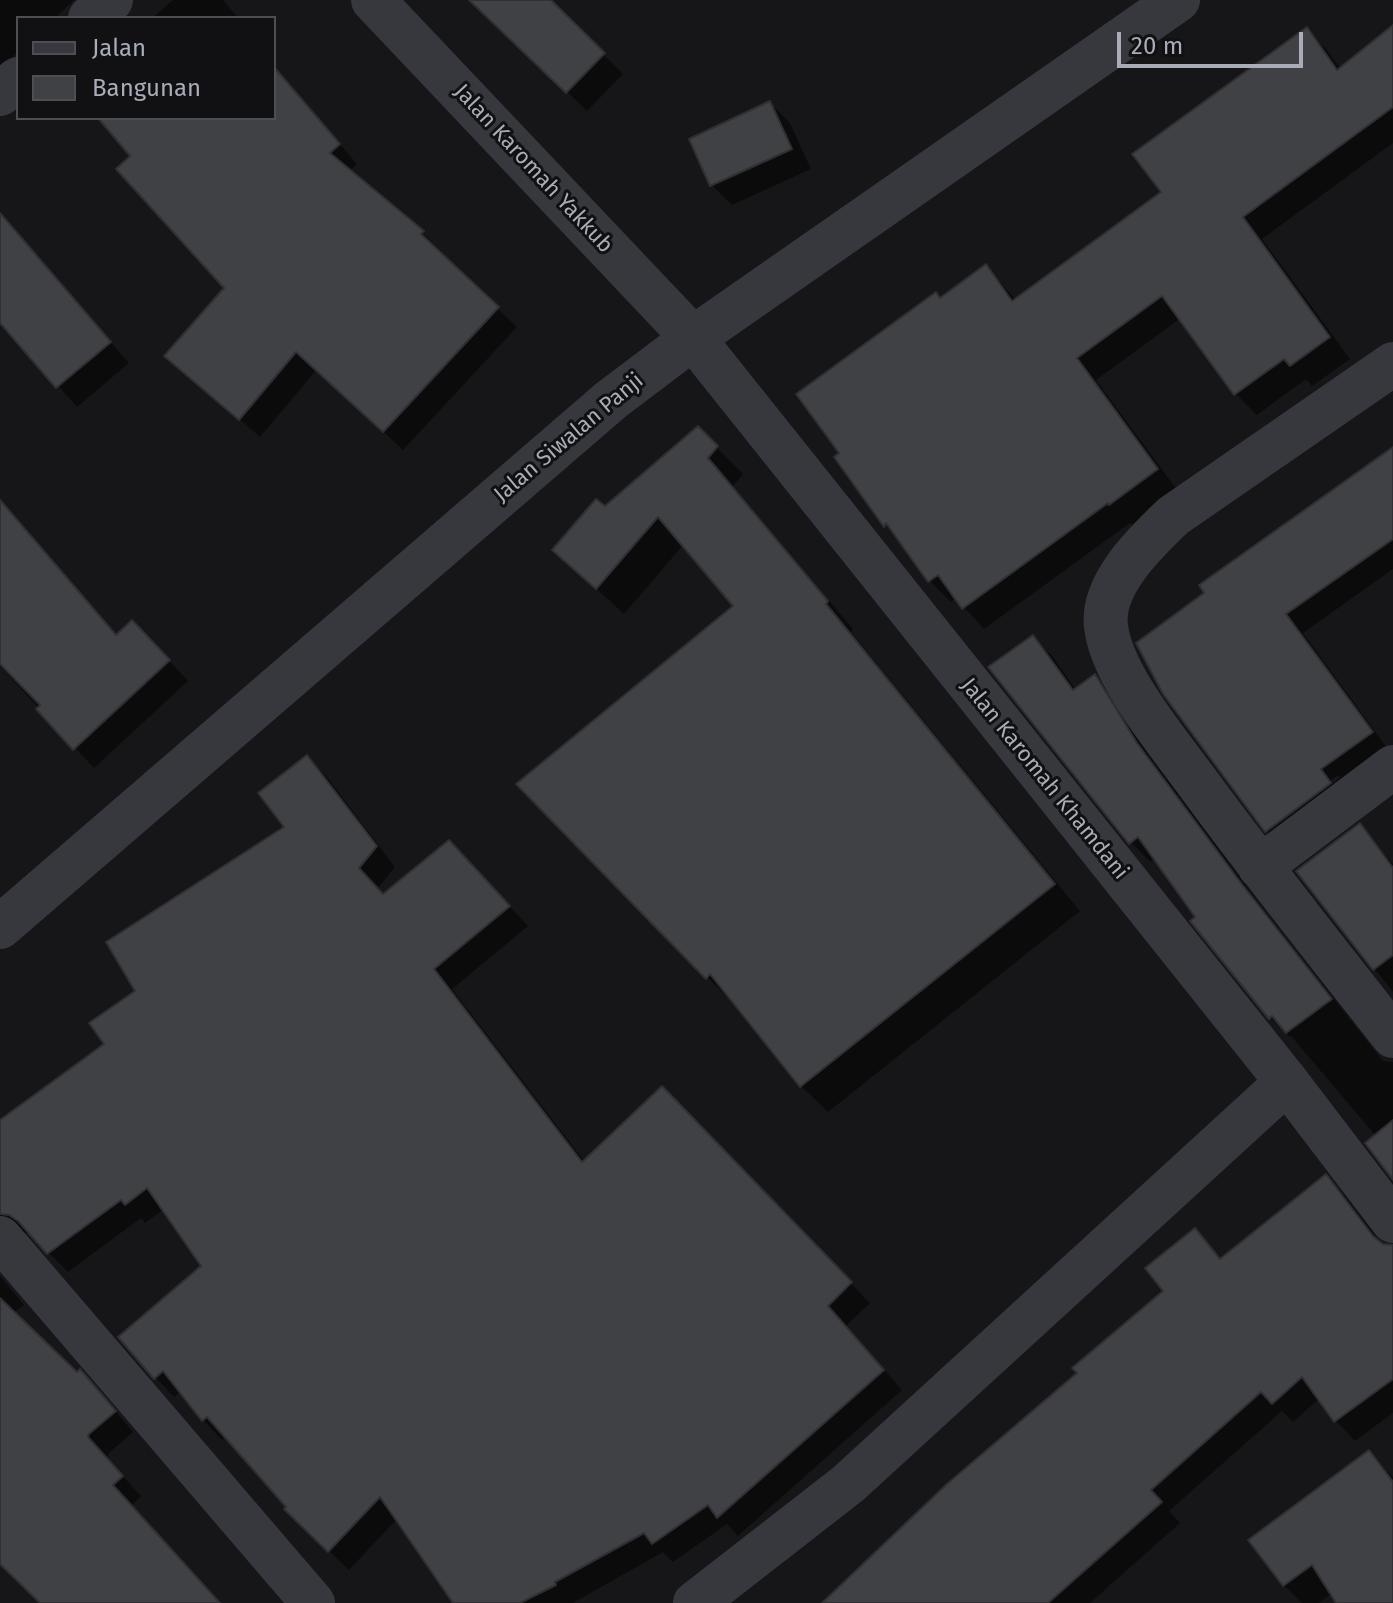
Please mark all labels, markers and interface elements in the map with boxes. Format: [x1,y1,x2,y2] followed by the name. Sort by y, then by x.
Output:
[16,16,276,120] legend
[1121,16,1307,66] scale bar
[1131,32,1183,60] text: 20 m
[92,34,146,62] text: Jalan
[92,74,201,102] text: Bangunan
[448,79,618,259] street label: Jalan Karomah Yakkub
[489,368,649,508] street label: Jalan Siwalan Panji
[955,673,1133,885] street label: Jalan Karomah Khamdani

